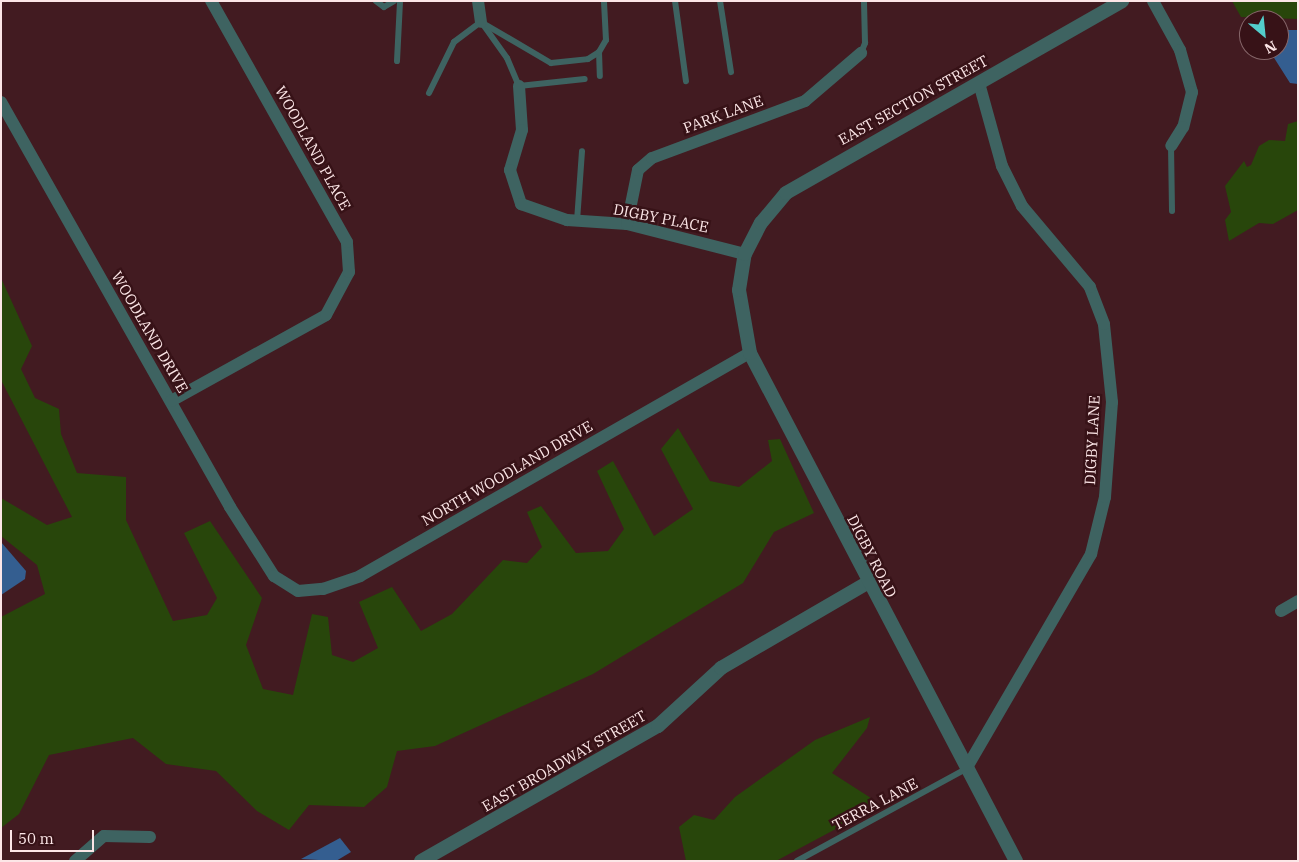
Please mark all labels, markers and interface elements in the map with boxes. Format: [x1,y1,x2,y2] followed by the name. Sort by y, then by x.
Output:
[1239,10,1289,60] north arrow
[1261,37,1280,58] text: N
[835,51,991,149] street label: EAST SECTION STREET
[271,83,355,213] street label: WOODLAND PLACE
[681,91,765,137] street label: PARK LANE
[612,200,710,236] street label: DIGBY PLACE
[108,268,192,396] street label: WOODLAND DRIVE
[1081,395,1103,485] street label: DIGBY LANE
[418,417,596,529] street label: NORTH WOODLAND DRIVE
[843,512,901,600] street label: DIGBY ROAD
[479,707,649,815] street label: EAST BROADWAY STREET
[829,774,921,834] street label: TERRA LANE
[12,820,96,852] scale bar
[18,829,54,848] text: 50 m

